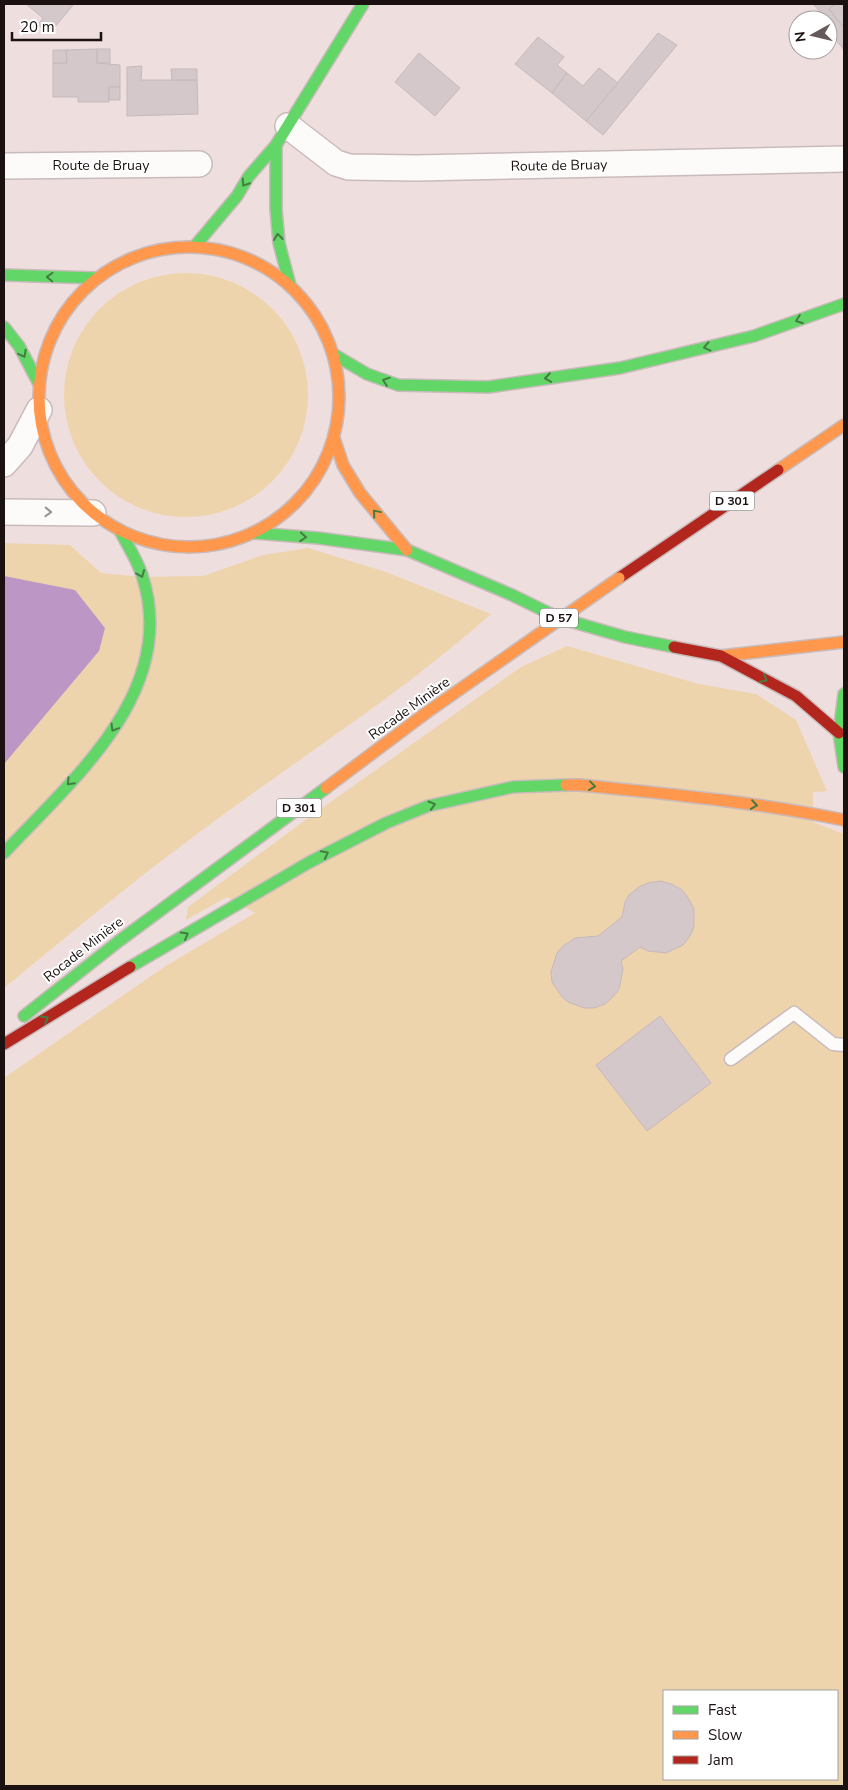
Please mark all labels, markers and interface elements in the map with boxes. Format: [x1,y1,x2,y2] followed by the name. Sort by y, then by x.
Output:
[12,10,101,42] scale bar
[788,10,838,60] north arrow
[20,17,55,37] text: 20 m
[790,30,811,43] text: N
[510,155,608,176] street label: Route de Bruay
[53,156,150,175] street label: Route de Bruay
[242,177,251,187] one-way arrow
[273,233,284,241] one-way arrow
[46,272,54,283] one-way arrow
[796,314,804,324] one-way arrow
[702,341,711,352] one-way arrow
[17,349,27,358] one-way arrow
[543,372,551,383] one-way arrow
[383,377,391,387] one-way arrow
[710,492,754,511] road number: D 301
[45,506,53,517] one-way arrow
[372,509,381,518] one-way arrow
[299,531,307,542] one-way arrow
[134,569,145,578] one-way arrow
[540,608,578,628] road number: D 57
[365,672,454,744] street label: Rocade Minière
[759,672,768,682] one-way arrow
[110,722,120,731] one-way arrow
[67,776,76,785] one-way arrow
[589,780,597,791] one-way arrow
[276,798,322,818] road number: D 301
[750,799,758,810] one-way arrow
[427,801,436,811] one-way arrow
[320,850,329,860] one-way arrow
[40,912,127,987] street label: Rocade Minière
[179,932,188,942] one-way arrow
[40,1015,49,1025] one-way arrow
[663,1690,838,1780] legend
[708,1700,737,1720] text: Fast
[708,1725,743,1745] text: Slow
[707,1750,734,1770] text: Jam

